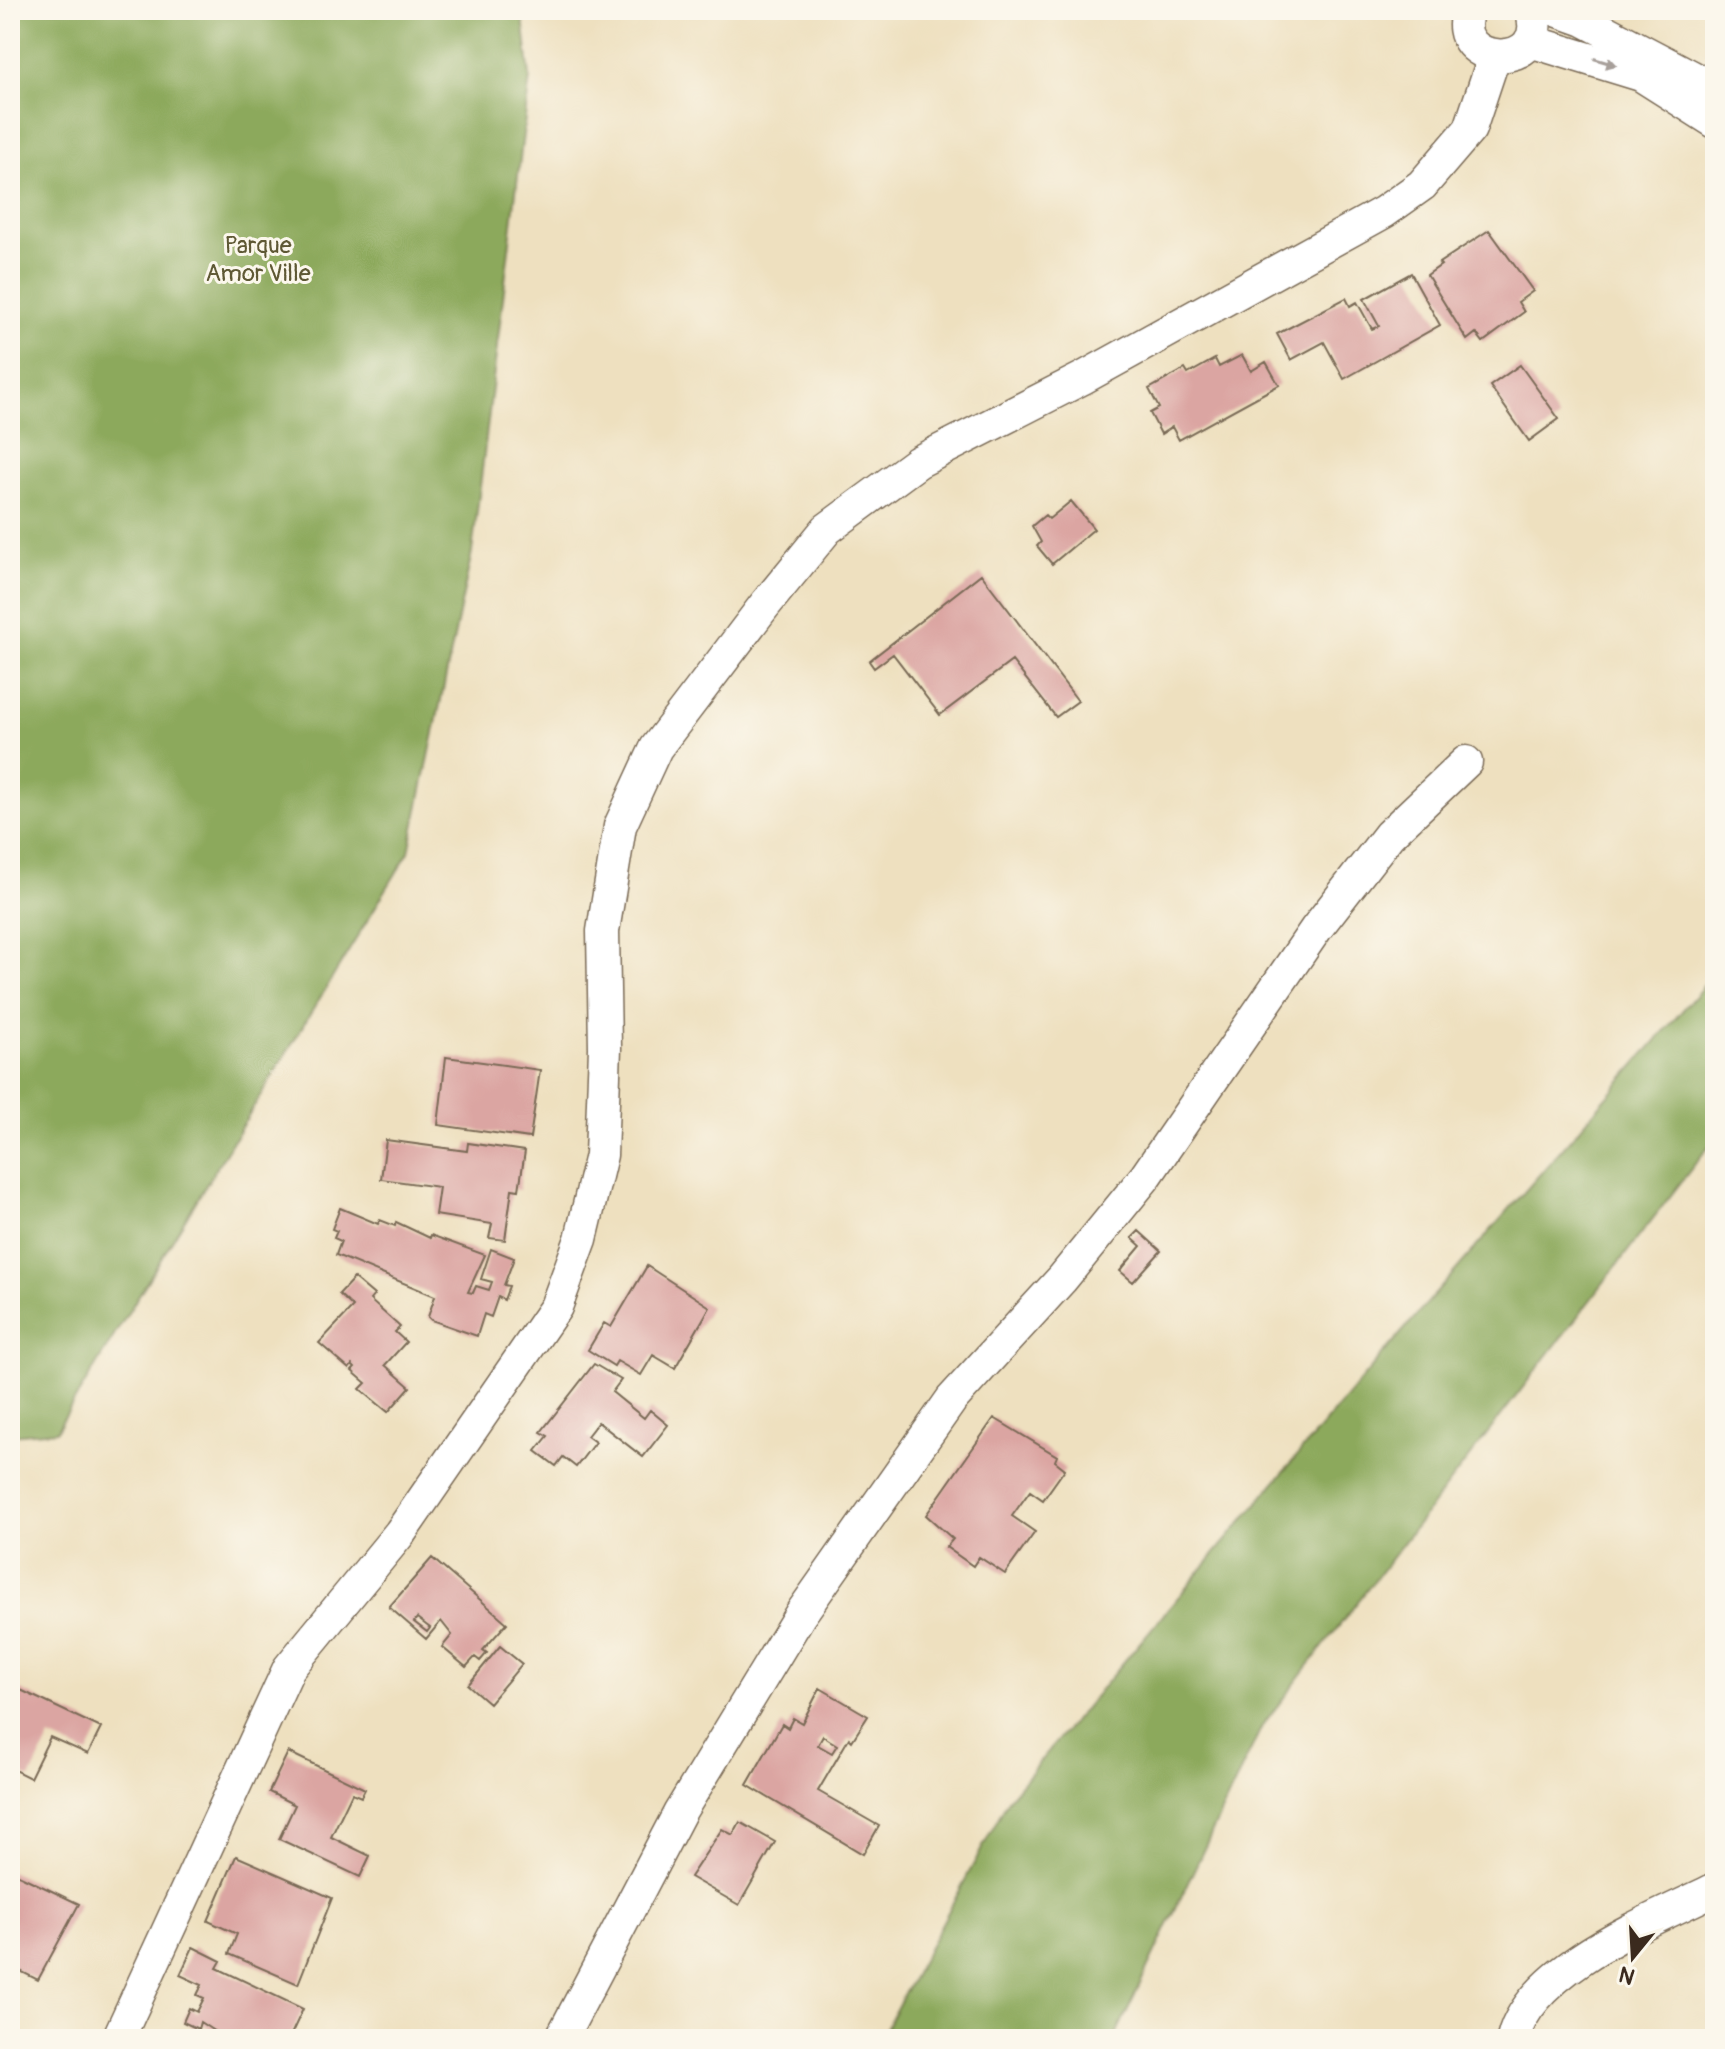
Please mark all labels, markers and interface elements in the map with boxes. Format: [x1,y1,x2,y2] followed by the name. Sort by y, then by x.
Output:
[1593,56,1617,69] one-way arrow
[206,231,311,288] park label: Parque Amor Ville
[1593,1917,1673,1997] north arrow
[1616,1959,1639,1991] text: N

